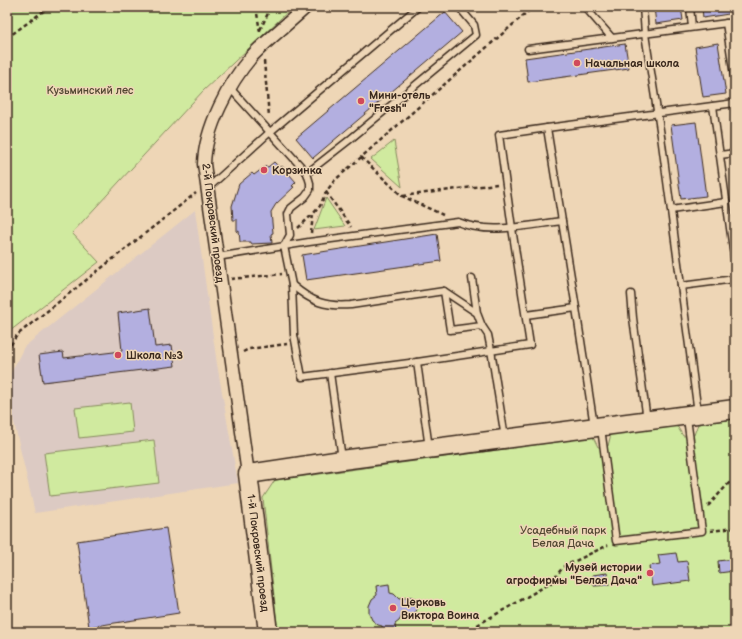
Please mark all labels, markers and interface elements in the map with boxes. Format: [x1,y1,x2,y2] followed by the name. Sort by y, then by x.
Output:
[585,57,680,70] place label: Начальная школа
[572,58,582,68] marker: Начальная школа
[47,84,134,97] park label: Кузьминский лес
[369,89,431,115] place label: Мини-отель "Fresh"
[356,96,366,106] marker: Мини-отель "Fresh"
[199,162,227,284] street label: 2-й Покровский проезд
[272,164,322,177] place label: Корзинка
[259,165,269,175] marker: Корзинка
[126,349,183,362] place label: Школа №3
[113,350,123,360] marker: Школа №3
[244,494,272,613] street label: 1-й Покровский проезд
[520,524,606,550] park label: Усадебный парк Белая Дача
[506,561,642,587] place label: Музей истории агрофирмы "Белая Дача"
[645,568,655,578] marker: Музей истории агрофирмы "Белая Дача"
[401,596,480,622] place label: Церковь Виктора Воина
[388,603,398,613] marker: Церковь Виктора Воина

